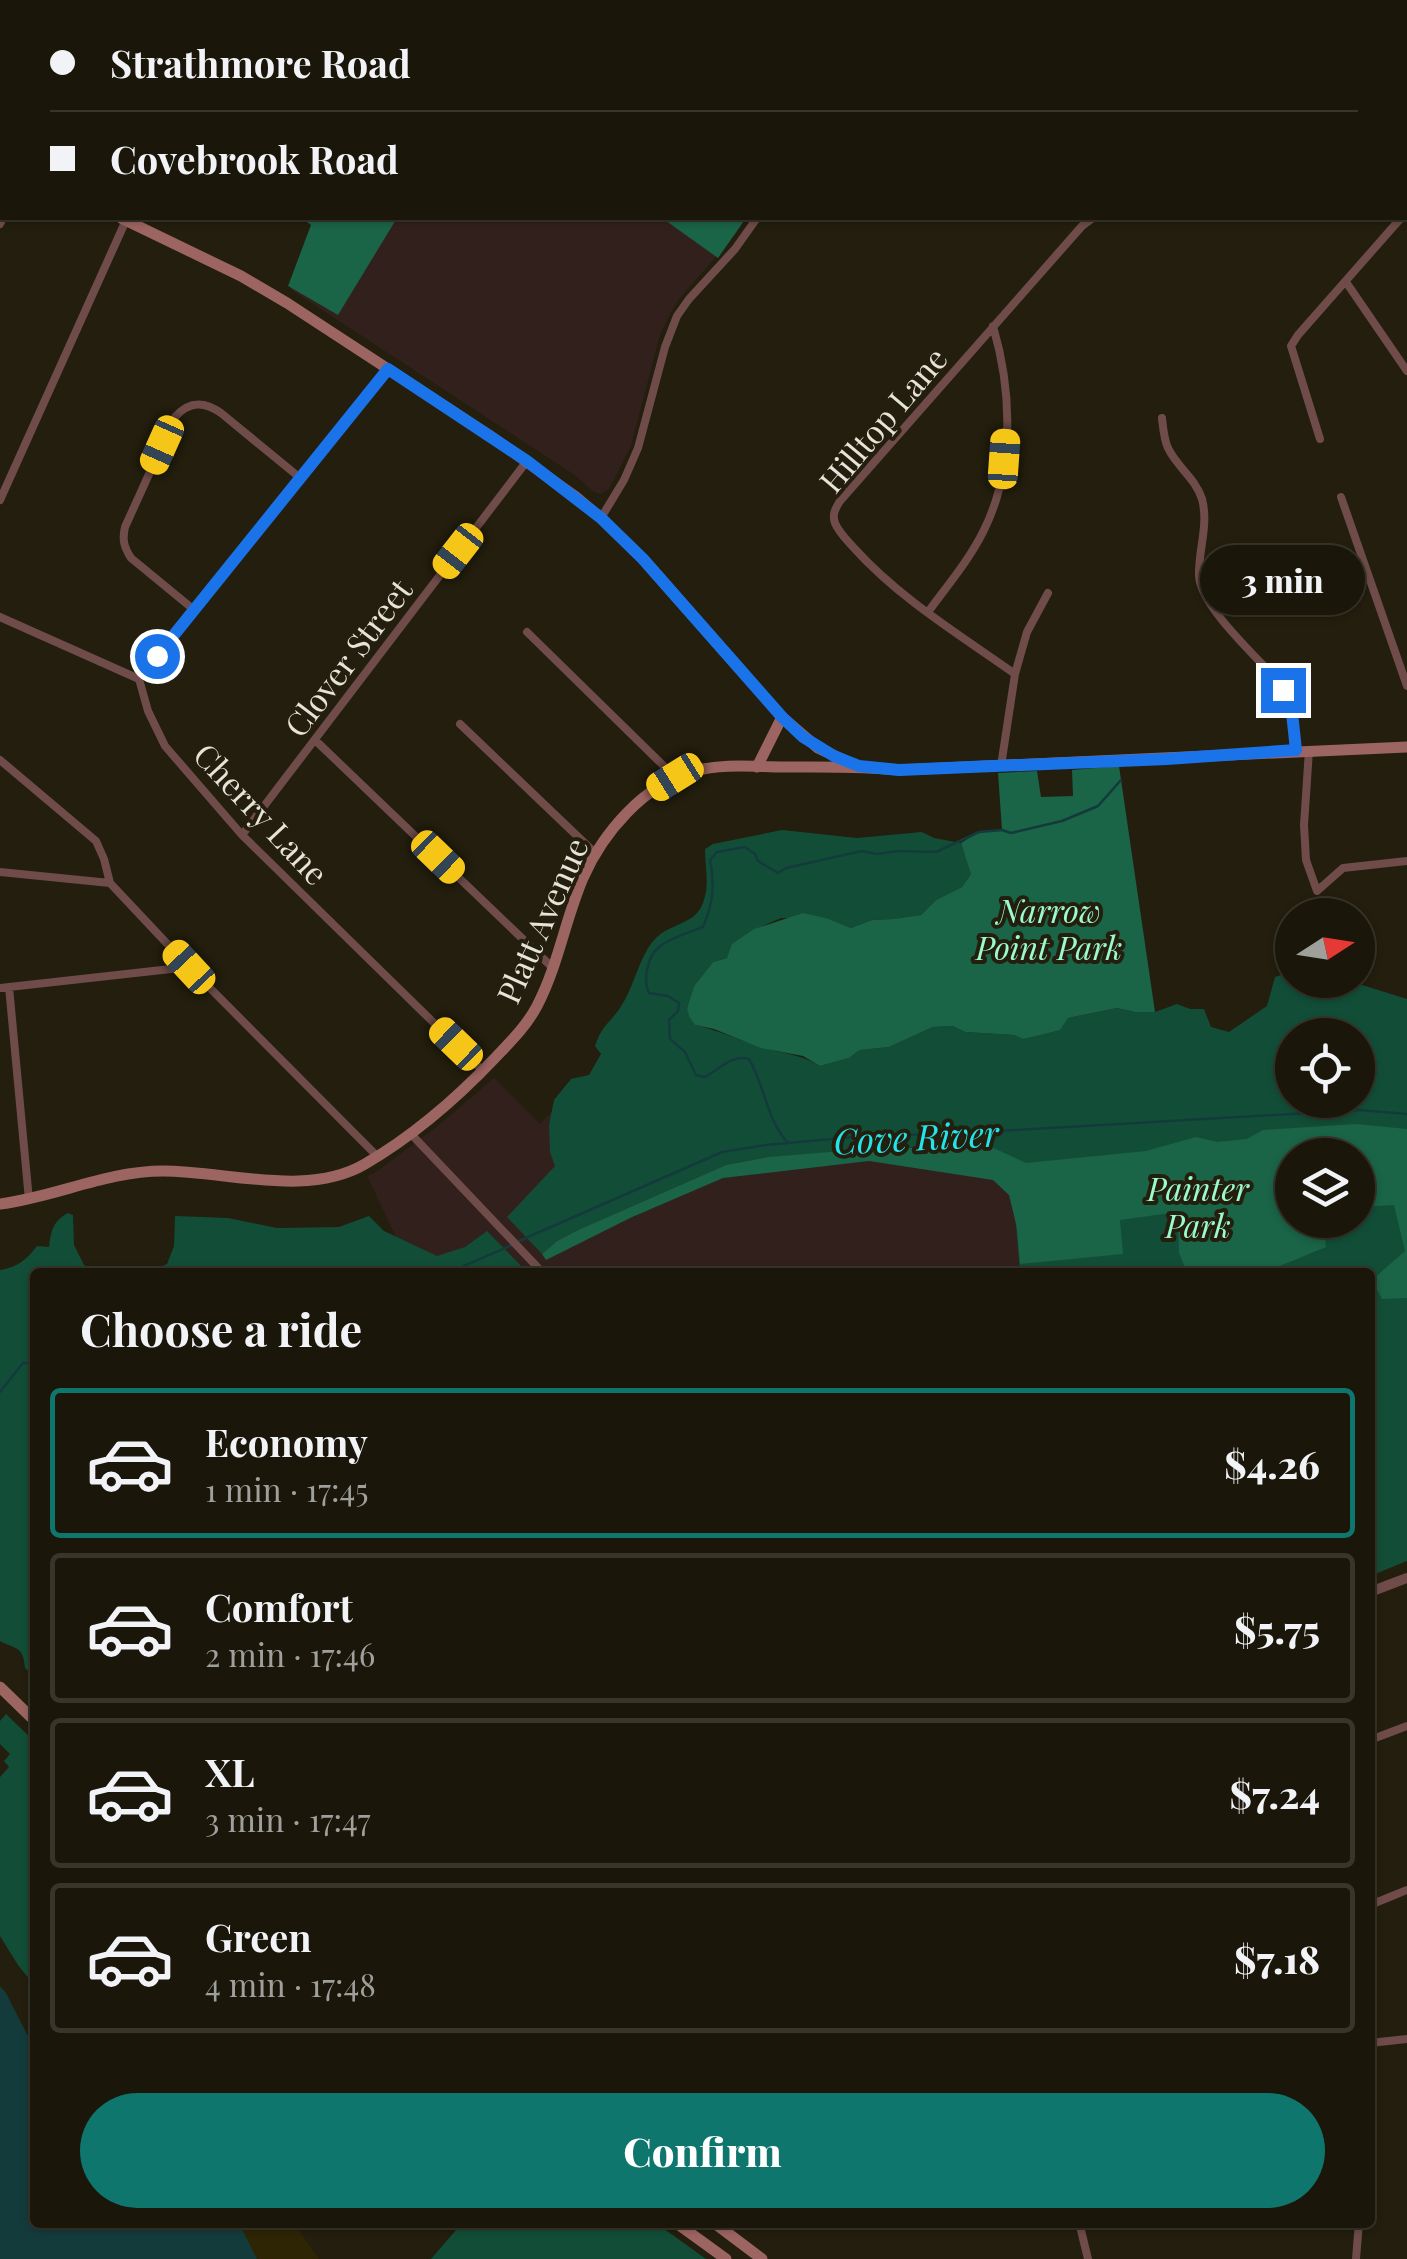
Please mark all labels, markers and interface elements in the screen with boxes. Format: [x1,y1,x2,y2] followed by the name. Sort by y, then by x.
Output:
[110,37,411,88] text: Strathmore Road
[110,133,399,184] text: Covebrook Road
[809,337,955,501] street label: Hilltop Lane
[136,411,188,479] car
[987,428,1021,490] car
[428,518,488,584] car
[1200,545,1366,615] callout: 3 min
[1241,558,1324,601] text: 3 min
[274,569,421,745] street label: Clover Street
[135,634,180,679] route start
[1261,668,1306,713] route end
[185,733,339,893] street label: Cherry Lane
[642,748,708,806] car
[406,825,470,889] car
[485,830,597,1010] street label: Platt Avenue
[974,888,1122,968] park label: Narrow Point Park
[1275,898,1375,998] north arrow
[1275,898,1375,1238] map controls
[158,935,220,999] car
[424,1012,488,1076] car
[1275,1018,1375,1118] button: locate
[832,1108,1001,1164] water label: Cove River
[1275,1138,1375,1238] button: layers
[1145,1166,1250,1246] park label: Painter Park
[80,1298,362,1358] text: Choose a ride
[205,1416,368,1467] text: Economy
[85,1418,175,1508] icon: car
[1224,1438,1320,1489] text: $4.26
[205,1467,369,1510] text: 1 min · 17:45
[205,1581,353,1632] text: Comfort
[85,1583,175,1673] icon: car
[1234,1603,1320,1654] text: $5.75
[205,1632,375,1675] text: 2 min · 17:46
[205,1746,254,1797] text: XL
[85,1748,175,1838] icon: car
[1230,1768,1320,1819] text: $7.24
[205,1797,370,1840] text: 3 min · 17:47
[205,1911,312,1962] text: Green
[85,1913,175,2003] icon: car
[1234,1933,1320,1984] text: $7.18
[205,1962,376,2005] text: 4 min · 17:48
[80,2093,1325,2208] button: Confirm

